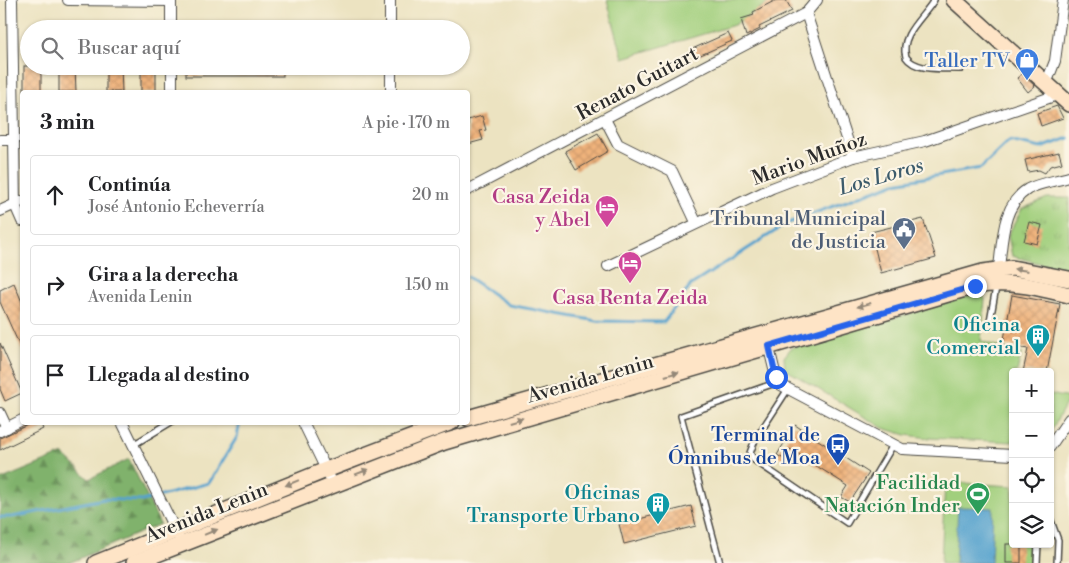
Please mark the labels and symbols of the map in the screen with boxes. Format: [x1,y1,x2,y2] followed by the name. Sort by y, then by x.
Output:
[573,42,703,127] street label: Renato Guitart
[1014,47,1040,81] shop icon: Taller TV
[924,49,1011,74] place label: Taller TV
[749,127,870,192] street label: Mario Muñoz
[835,153,927,202] water label: Los Loros
[492,185,591,233] place label: Casa Zeida y Abel
[594,194,620,228] hotel icon: Casa Zeida y Abel
[710,207,887,255] place label: Tribunal Municipal de Justicia
[891,216,917,250] public building icon: Tribunal Municipal de Justicia
[617,250,643,284] hotel icon: Casa Renta Zeida
[1013,266,1029,274] one-way arrow
[964,275,987,298] route end
[552,286,709,311] place label: Casa Renta Zeida
[856,301,871,309] one-way arrow
[926,313,1021,361] place label: Oficina Comercial
[1025,323,1051,357] building icon: Oficina Comercial
[523,349,657,410] street label: Avenida Lenin
[765,366,788,389] route start
[665,370,680,378] one-way arrow
[509,416,524,424] one-way arrow
[668,423,821,471] place label: Terminal de Ómnibus de Moa
[825,432,851,466] bus stop icon: Terminal de Ómnibus de Moa
[355,468,370,475] one-way arrow
[824,471,961,519] place label: Facilidad Natación Inder
[140,477,272,550] street label: Avenida Lenin
[284,479,299,487] one-way arrow
[467,481,640,529] place label: Oficinas Transporte Urbano
[965,481,991,515] sports icon: Facilidad Natación Inder
[645,491,671,525] building icon: Oficinas Transporte Urbano
[204,527,218,535] one-way arrow

